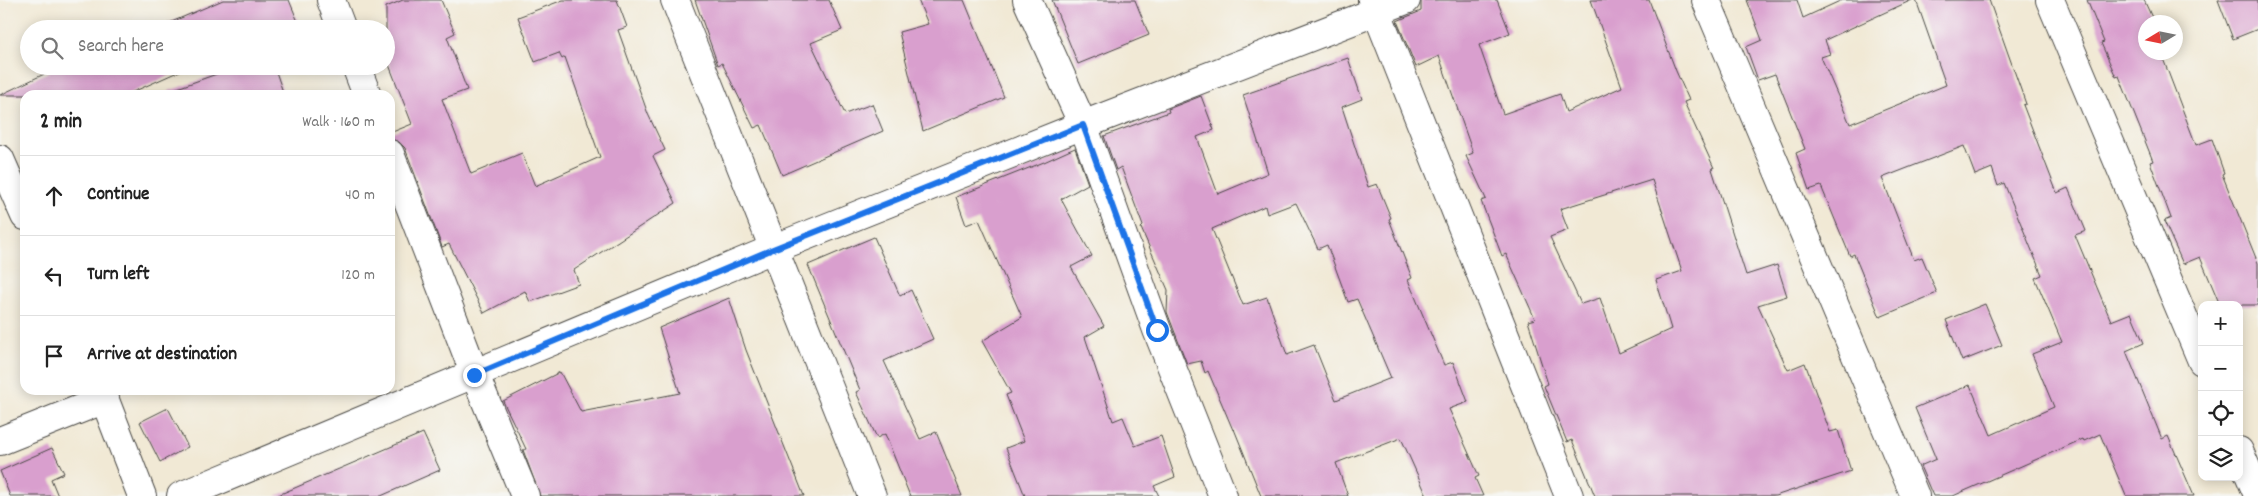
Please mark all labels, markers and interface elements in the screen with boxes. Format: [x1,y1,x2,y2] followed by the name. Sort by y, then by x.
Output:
[2138,15,2183,60] north arrow
[20,20,395,75] search box
[38,34,66,62] icon: search
[78,34,164,61] text: Search here
[40,108,82,138] text: 2 min
[302,111,375,134] text: Walk · 160 m
[40,182,68,210] icon: ahead
[87,182,149,209] text: Continue
[345,184,375,207] text: 40 m
[40,262,68,290] icon: left
[87,262,150,289] text: Turn left
[341,264,375,287] text: 120 m
[2198,301,2243,481] map controls
[2198,301,2243,346] button: +
[1146,319,1169,342] route start
[40,342,68,370] icon: arrive
[87,342,237,369] text: Arrive at destination
[2198,346,2243,391] button: −
[463,364,486,387] route end
[2198,391,2243,436] button: locate
[2198,436,2243,481] button: layers

